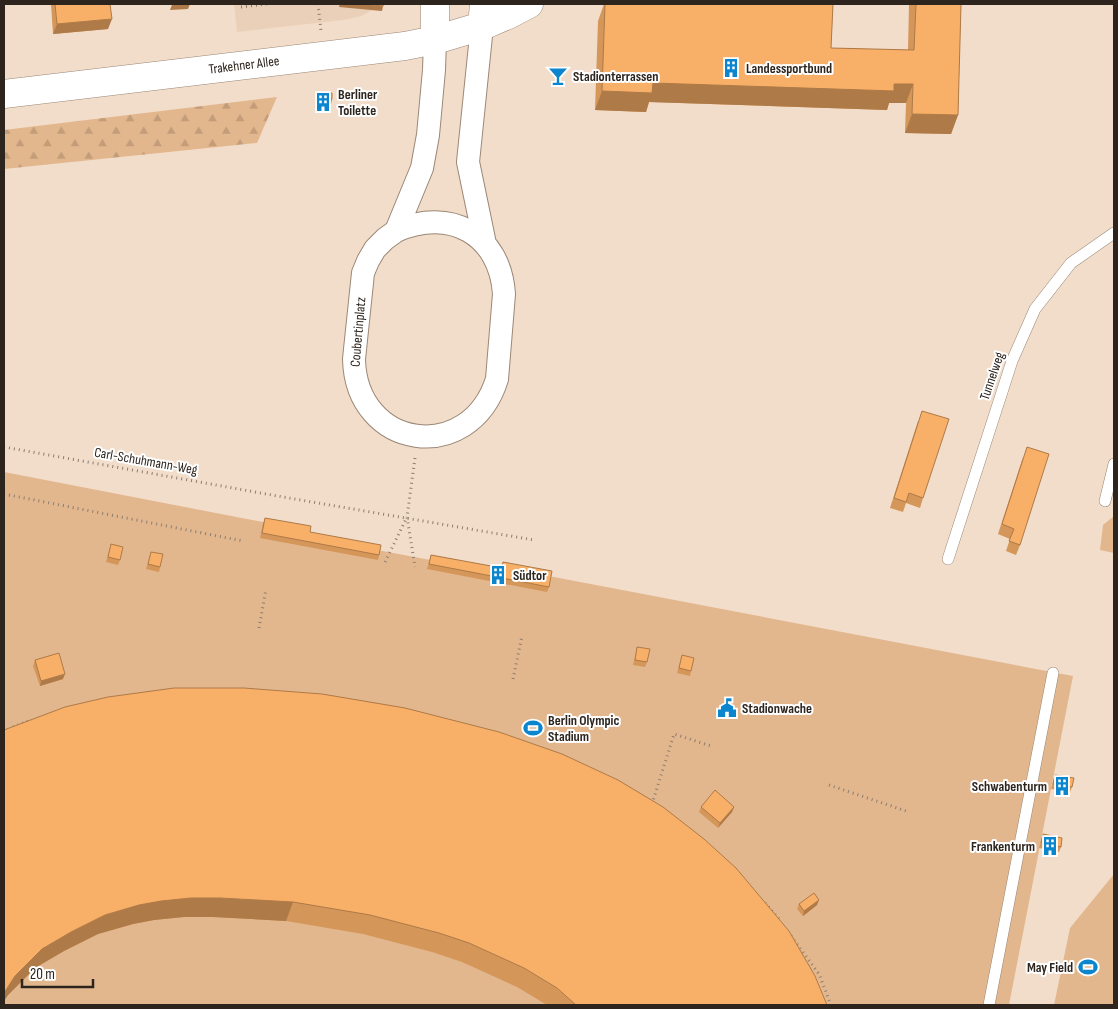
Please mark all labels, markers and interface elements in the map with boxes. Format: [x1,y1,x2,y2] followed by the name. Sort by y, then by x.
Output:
[208,52,280,78] street label: Trakehner Allee
[720,57,742,79] building icon: Landessportbund
[746,60,832,77] place label: Landessportbund
[547,65,569,87] bar icon: Stadionterrassen
[573,68,659,85] place label: Stadionterrassen
[338,86,378,119] place label: Berliner Toilette
[312,91,334,113] building icon: Berliner Toilette
[346,296,370,368] street label: Coubertinplatz
[976,349,1008,402] street label: Tunnelweg
[93,444,199,478] street label: Carl-Schuhmann-Weg
[487,564,509,586] building icon: Südtor
[513,567,547,584] place label: Südtor
[716,697,738,719] public building icon: Stadionwache
[742,700,812,717] place label: Stadionwache
[548,712,619,745] place label: Berlin Olympic Stadium
[522,717,544,739] sports icon: Berlin Olympic Stadium
[1051,775,1073,797] building icon: Schwabenturm
[972,778,1047,795] place label: Schwabenturm
[1039,835,1061,857] building icon: Frankenturm
[971,838,1035,855] place label: Frankenturm
[22,956,94,988] scale bar
[1077,956,1099,978] sports icon: May Field
[1027,959,1073,976] place label: May Field
[30,965,55,984] text: 20 m

